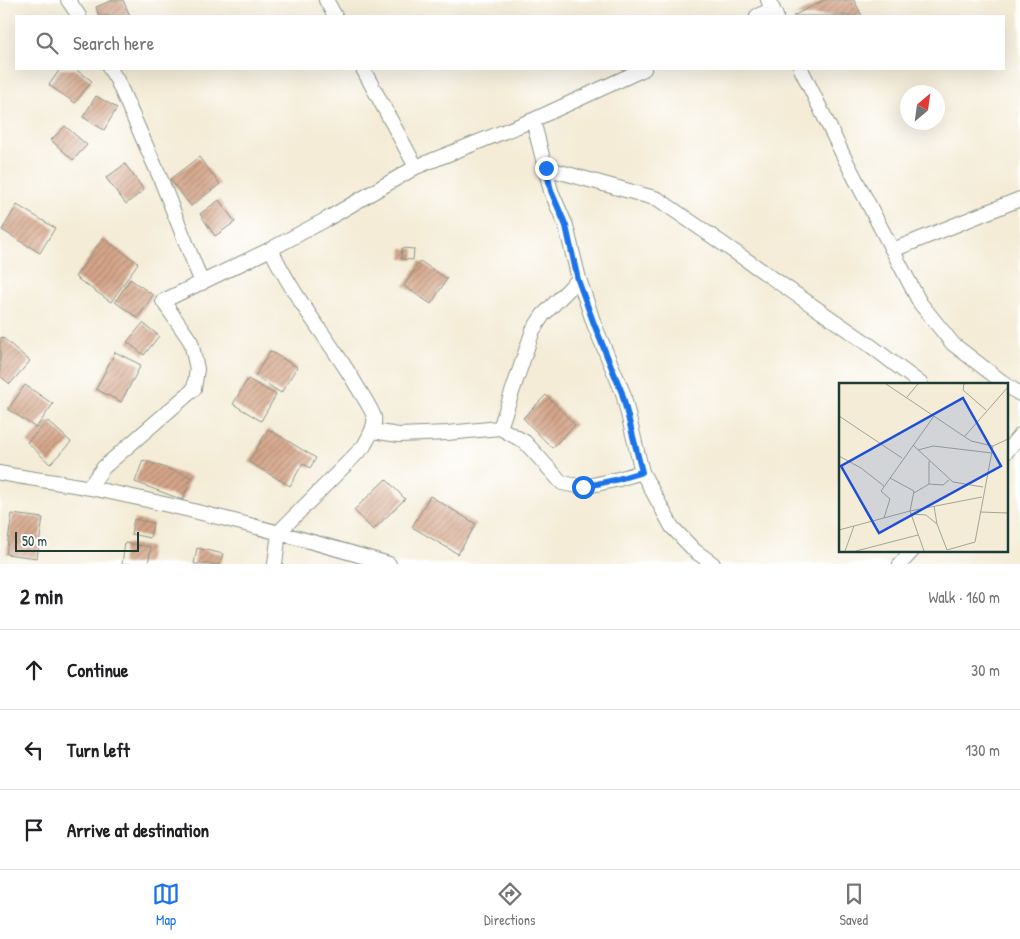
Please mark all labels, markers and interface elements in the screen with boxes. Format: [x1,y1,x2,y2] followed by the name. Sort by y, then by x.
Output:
[15,15,1005,70] search box
[33,29,61,57] icon: search
[73,30,154,56] text: Search here
[900,85,945,130] north arrow
[535,157,558,180] route end
[839,383,1008,552] inset map
[572,476,595,499] route start
[15,529,139,552] scale bar
[22,531,47,550] text: 50 m
[20,582,63,611] text: 2 min
[928,586,1000,608] text: Walk · 160 m
[20,656,48,684] icon: ahead
[67,657,128,683] text: Continue
[971,659,1000,681] text: 30 m
[20,736,48,764] icon: left
[67,737,130,763] text: Turn left
[965,739,1000,761] text: 130 m
[20,816,48,844] icon: arrive
[67,817,209,843] text: Arrive at destination
[152,880,180,929] tab: Map
[484,880,535,929] tab: Directions
[839,880,868,929] tab: Saved

